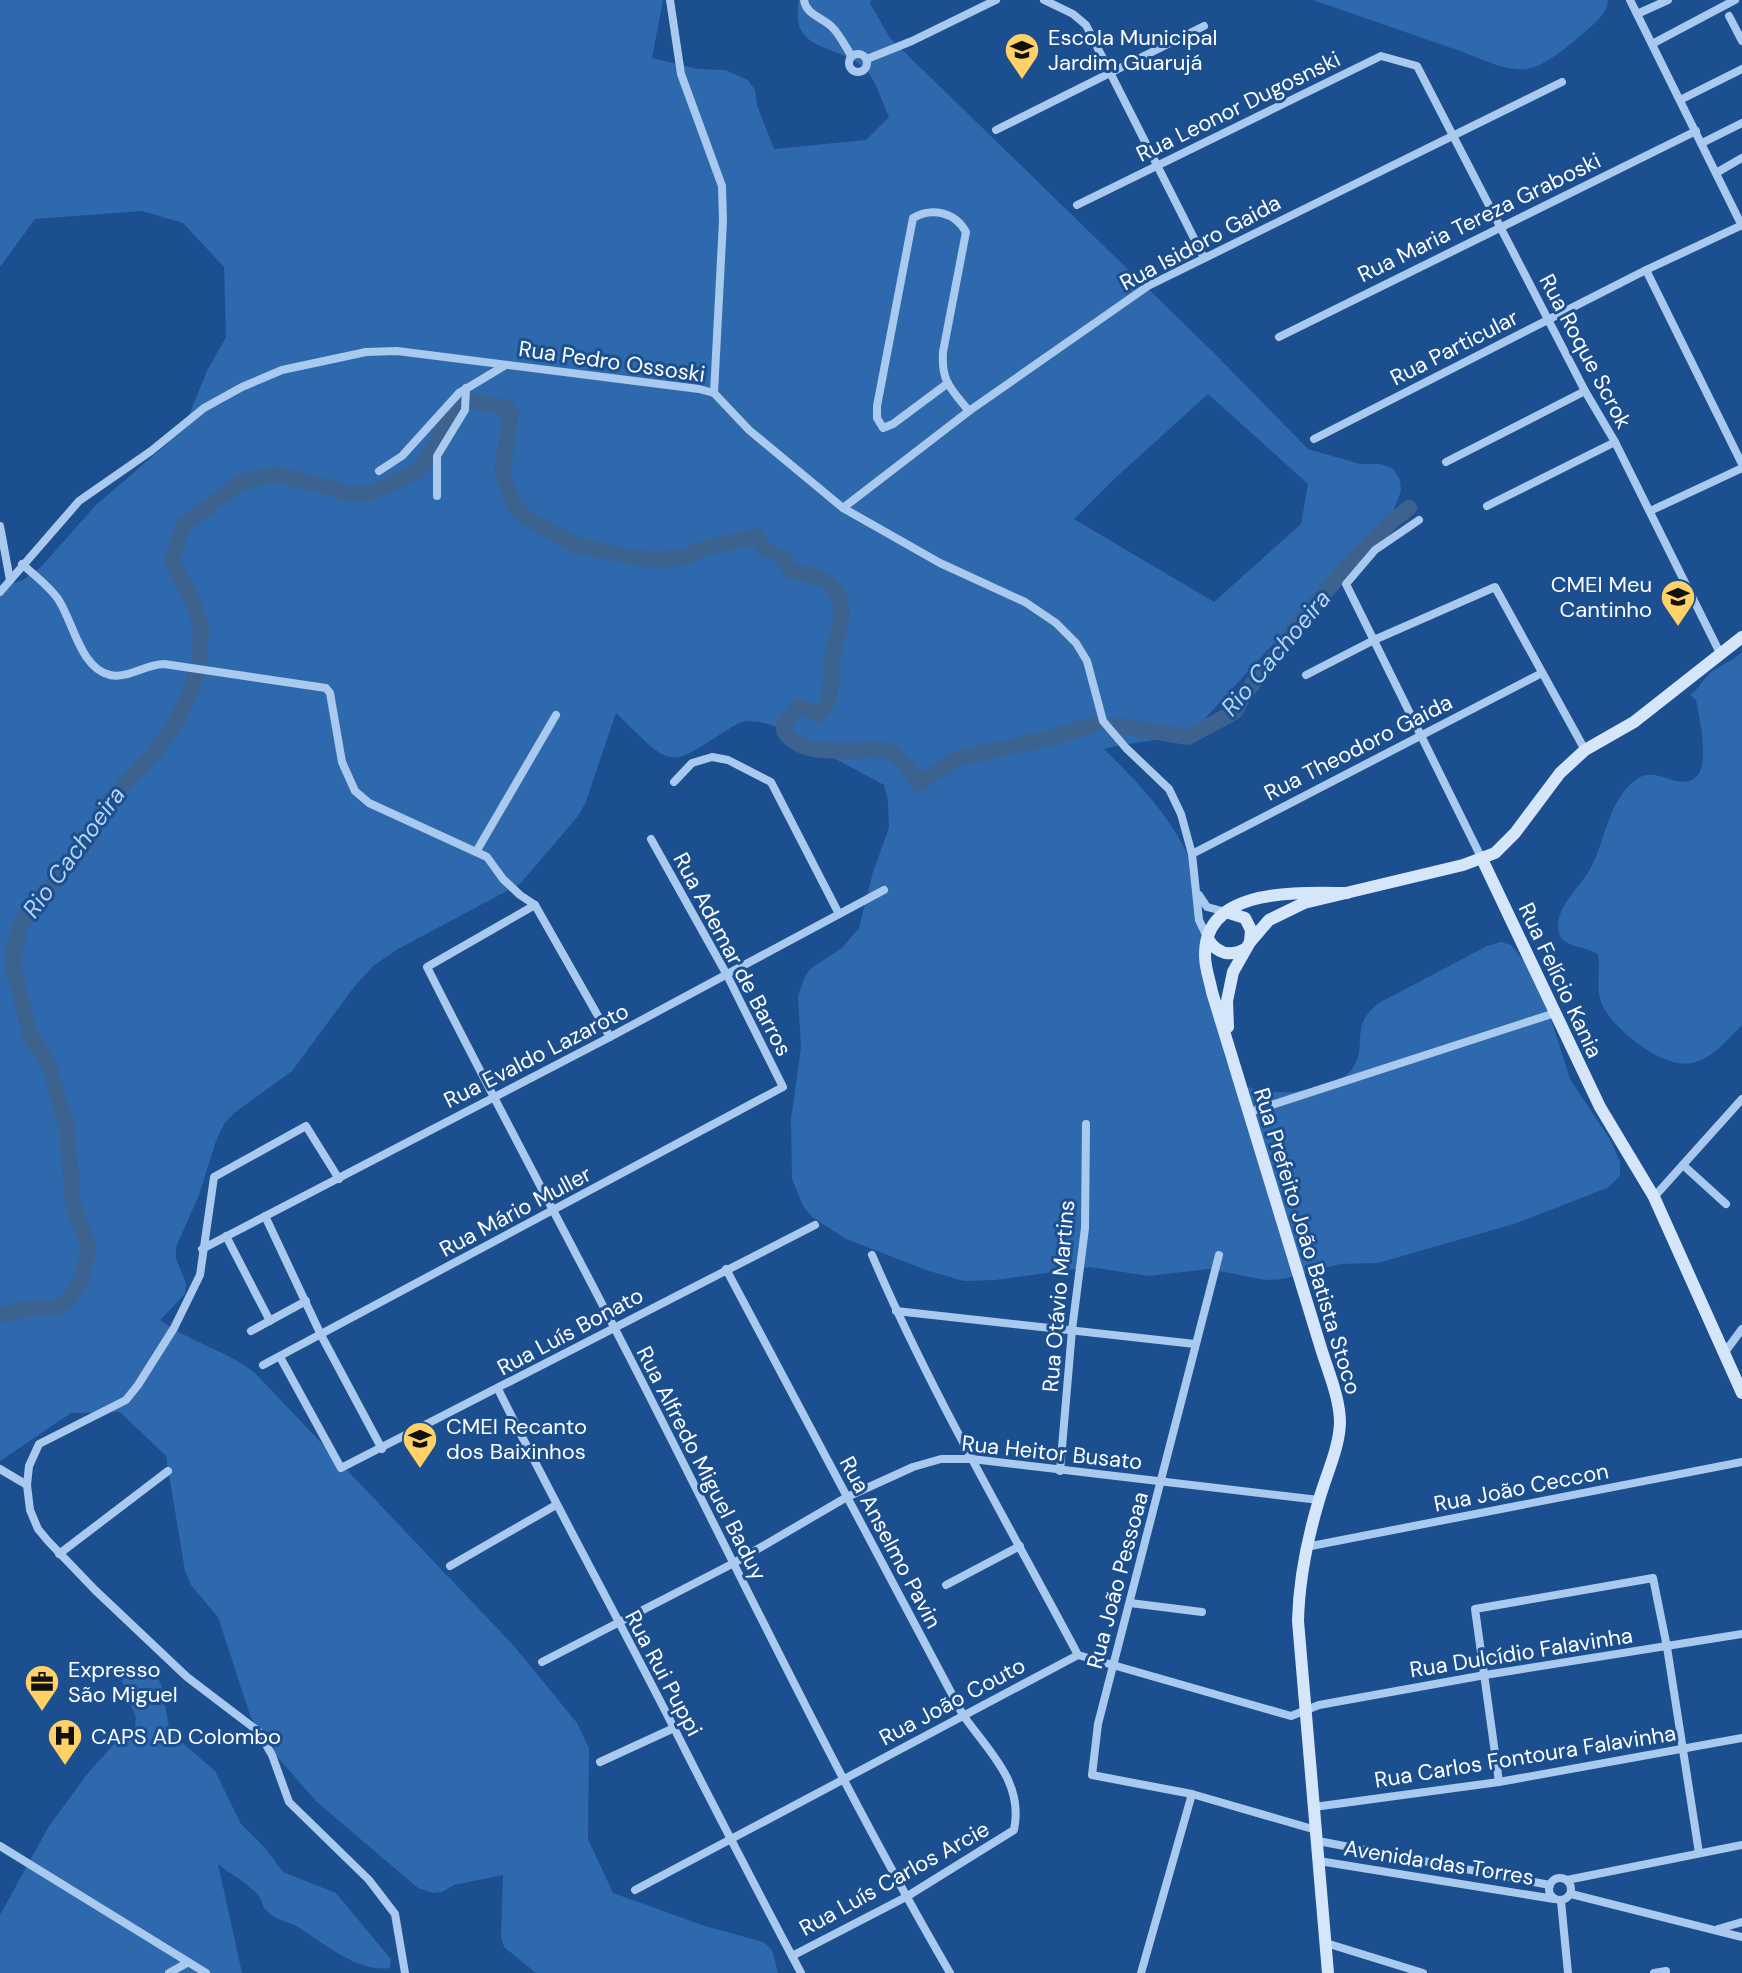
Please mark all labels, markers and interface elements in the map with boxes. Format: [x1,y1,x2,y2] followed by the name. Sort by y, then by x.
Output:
[1048,23,1217,77] place label: Escola Municipal Jardim Guarujá
[1003,31,1041,81] school or university icon: Escola Municipal Jardim Guarujá
[1131,44,1345,168] street label: Rua Leonor Dugosnski
[1353,146,1606,289] street label: Rua Maria Tereza Graboski
[1115,188,1286,297] street label: Rua Isidoro Gaida
[1533,269,1638,433] street label: Rua Roque Scrok
[1385,303,1523,392] street label: Rua Particular
[517,334,707,389] street label: Rua Pedro Ossoski
[1551,570,1652,624] place label: CMEI Meu Cantinho
[1659,578,1697,628] school or university icon: CMEI Meu Cantinho
[1214,583,1337,722] water label: Rio Cachoeira
[1259,687,1457,807] street label: Rua Theodoro Gaida
[15,780,132,924] water label: Rio Cachoeira
[667,847,799,1061] street label: Rua Ademar de Barros
[1512,898,1609,1063] street label: Rua Felício Kania
[439,996,634,1115] street label: Rua Evaldo Lazaroto
[1247,1084,1368,1398] street label: Rua Prefeito João Batista Stoco
[434,1159,596,1264] street label: Rua Mário Muller
[1036,1199,1081,1393] street label: Rua Otávio Martins
[492,1281,648,1382] street label: Rua Luís Bonato
[630,1341,773,1585] street label: Rua Alfredo Miguel Baduy
[446,1412,587,1466] place label: CMEI Recanto dos Baixinhos
[401,1420,439,1470] school or university icon: CMEI Recanto dos Baixinhos
[960,1429,1144,1476] street label: Rua Heitor Busato
[833,1451,948,1633] street label: Rua Anselmo Pavin
[1431,1456,1611,1519] street label: Rua João Ceccon
[1080,1488,1155,1672] street label: Rua João Pessoaa
[618,1605,709,1741] street label: Rua Rui Puppi
[1408,1621,1635,1684] street label: Rua Dulcídio Falavinha
[874,1651,1030,1752] street label: Rua João Couto
[68,1655,178,1709] place label: Expresso São Miguel
[23,1663,61,1713] office icon: Expresso São Miguel
[46,1717,84,1767] hospital icon: CAPS AD Colombo
[1372,1718,1678,1795] street label: Rua Carlos Fontoura Falavinha
[91,1722,281,1751] place label: CAPS AD Colombo
[794,1814,994,1943] street label: Rua Luís Carlos Arcie
[1342,1833,1536,1892] street label: Avenida das Torres

